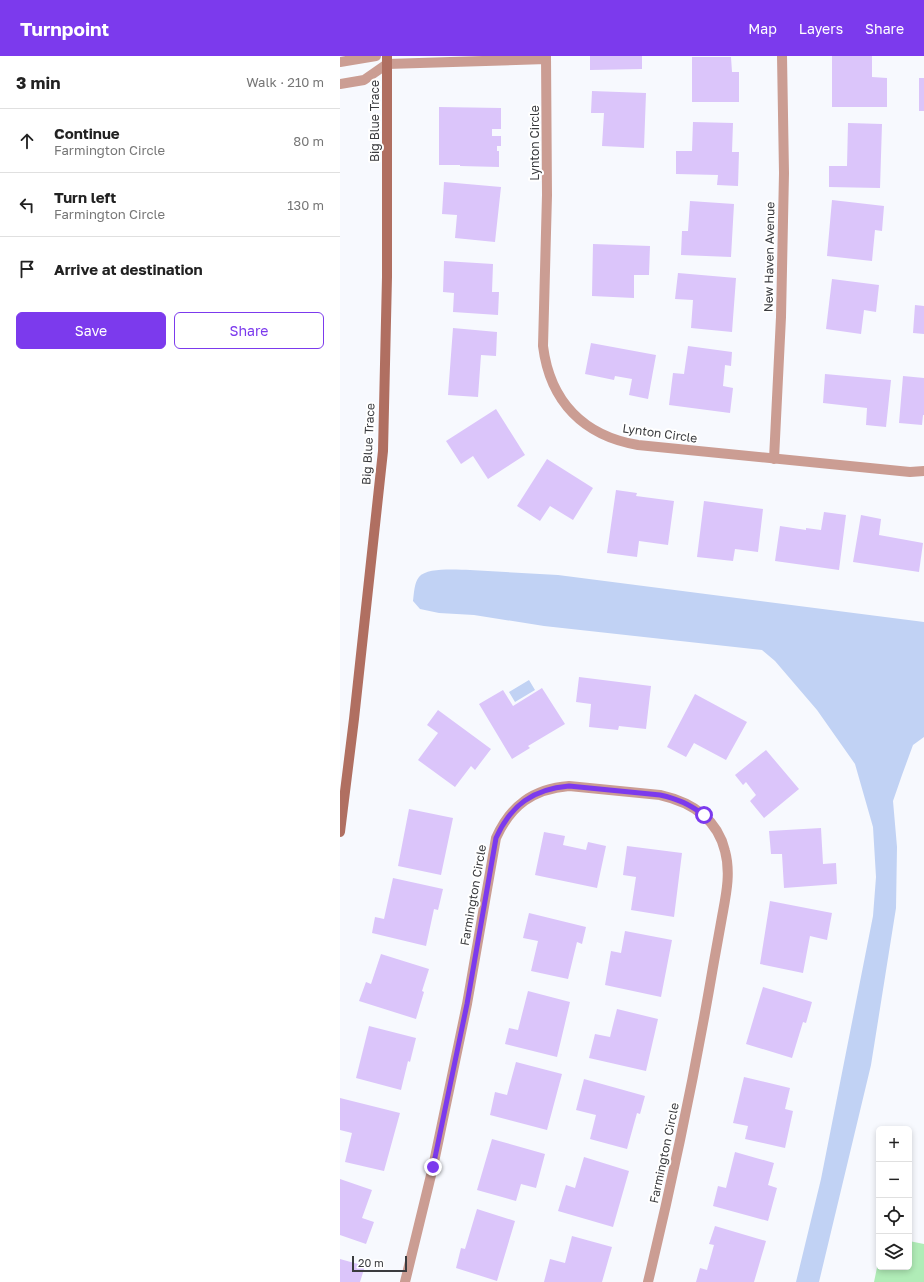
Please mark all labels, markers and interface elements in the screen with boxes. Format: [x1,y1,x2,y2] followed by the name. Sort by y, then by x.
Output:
[20,17,109,40] text: Turnpoint
[748,20,777,37] text: Map
[799,20,843,37] text: Layers
[865,20,904,37] text: Share
[16,72,60,93] text: 3 min
[246,74,324,90] text: Walk · 210 m
[367,80,382,162] street label: Big Blue Trace
[527,105,542,181] street label: Lynton Circle
[54,124,120,142] text: Continue
[16,130,38,152] icon: ahead
[293,133,324,149] text: 80 m
[54,142,165,158] text: Farmington Circle
[54,188,116,206] text: Turn left
[16,194,38,216] icon: left
[287,197,324,213] text: 130 m
[761,202,777,312] street label: New Haven Avenue
[54,206,165,222] text: Farmington Circle
[16,258,38,280] icon: arrive
[54,260,203,278] text: Arrive at destination
[16,312,166,349] button: Save
[174,312,324,349] button: Share
[358,403,378,485] street label: Big Blue Trace
[622,420,698,446] street label: Lynton Circle
[695,806,713,824] route start
[457,843,489,947] street label: Farmington Circle
[646,1101,682,1205] street label: Farmington Circle
[876,1126,912,1270] map controls
[876,1126,912,1162] button: +
[424,1158,442,1176] route end
[876,1162,912,1198] button: −
[876,1198,912,1234] button: locate
[876,1234,912,1270] button: layers
[352,1254,407,1273] scale bar
[358,1256,384,1269] text: 20 m

